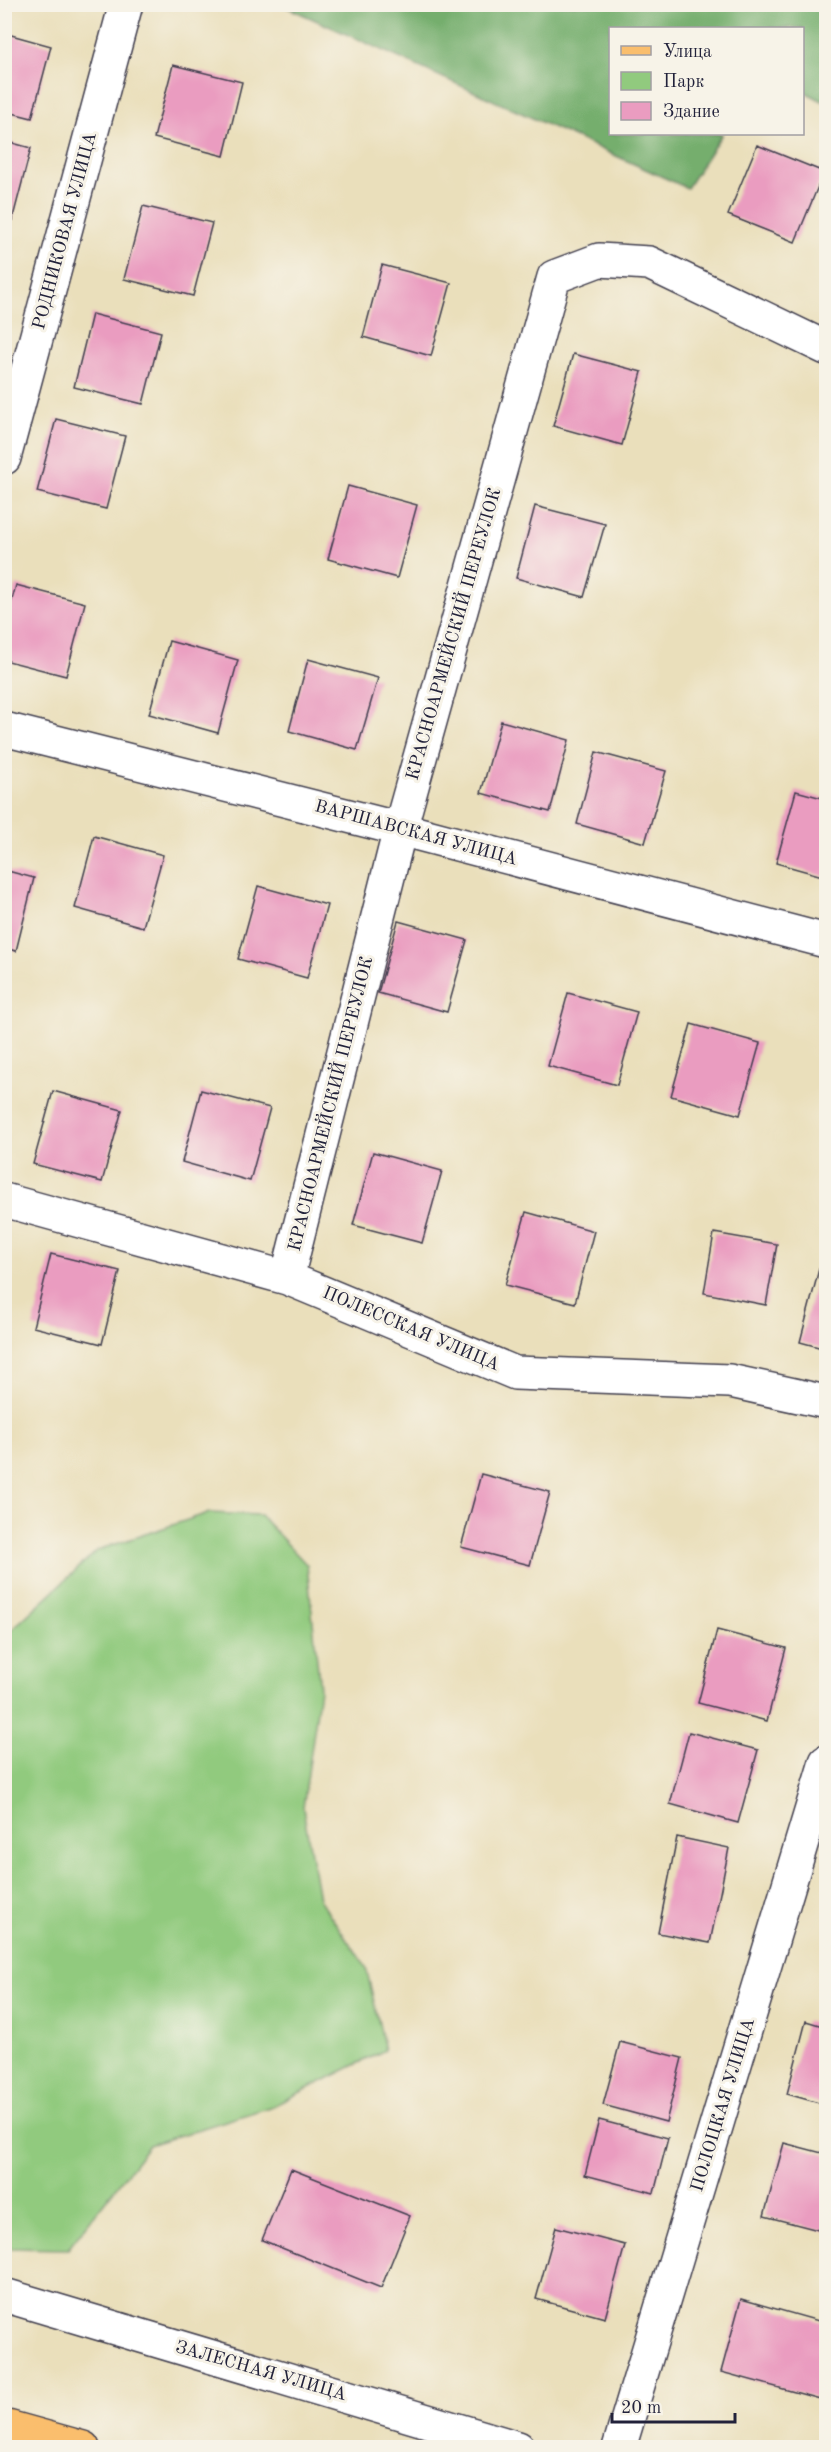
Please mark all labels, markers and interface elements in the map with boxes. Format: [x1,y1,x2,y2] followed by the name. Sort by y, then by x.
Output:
[609,27,804,135] legend
[663,43,712,61] text: Улица
[663,73,704,91] text: Парк
[663,103,720,121] text: Здание
[30,130,100,332] street label: РОДНИКОВАЯ УЛИЦА
[400,485,504,782] street label: КРАСНОАРМЕЙСКИЙ ПЕРЕУЛОК
[313,797,519,869] street label: ВАРШАВСКАЯ УЛИЦА
[282,954,376,1253] street label: КРАСНОАРМЕЙСКИЙ ПЕРЕУЛОК
[320,1284,502,1375] street label: ПОЛЕССКАЯ УЛИЦА
[688,2016,758,2194] street label: ПОЛОЦКАЯ УЛИЦА
[173,2338,349,2404] street label: ЗАЛЕСНАЯ УЛИЦА
[612,2386,735,2424] scale bar
[621,2399,661,2417] text: 20 m

